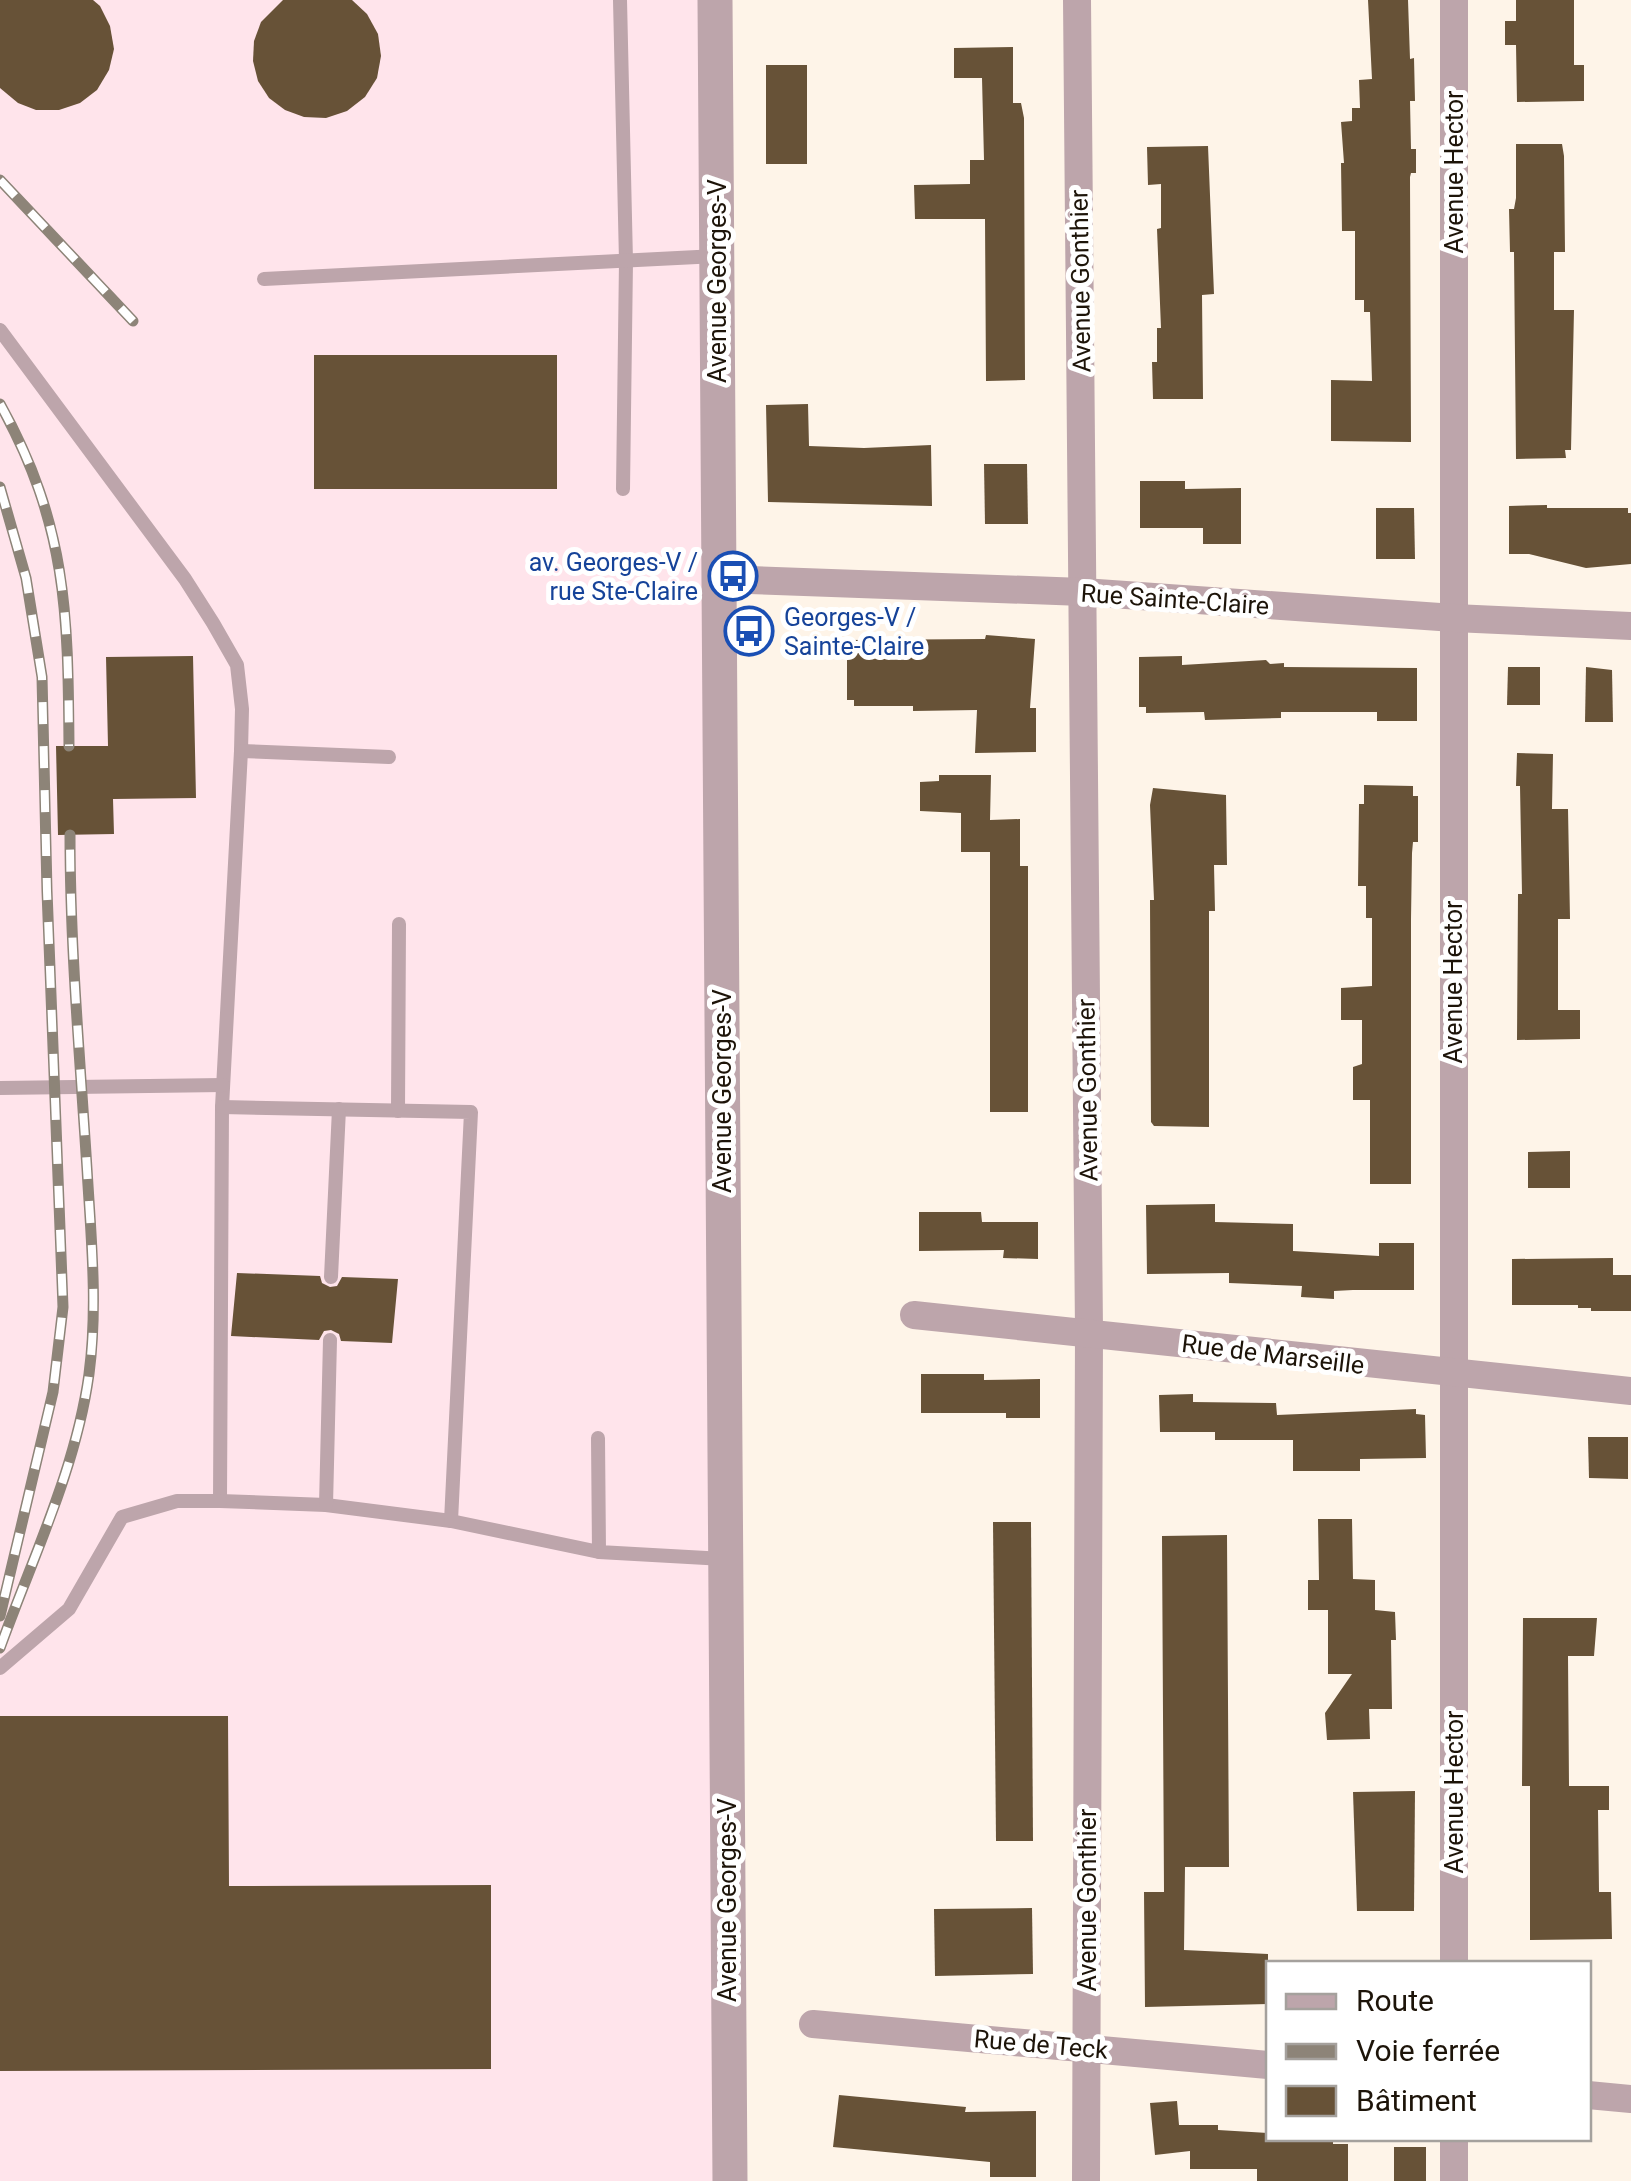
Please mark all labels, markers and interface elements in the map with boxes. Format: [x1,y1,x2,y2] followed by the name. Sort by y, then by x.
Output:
[1440,90,1469,253] street label: Avenue Hector
[703,179,732,383] street label: Avenue Georges-V
[1064,189,1097,373] street label: Avenue Gonthier
[529,548,698,606] place label: av. Georges-V / rue Ste-Claire
[707,550,759,602] bus stop icon: av. Georges-V / rue Ste-Claire
[1080,578,1270,621] street label: Rue Sainte-Claire
[784,603,924,661] place label: Georges-V / Sainte-Claire
[723,605,775,657] bus stop icon: Georges-V / Sainte-Claire
[1439,900,1468,1063] street label: Avenue Hector
[708,989,737,1193] street label: Avenue Georges-V
[1071,998,1104,1182] street label: Avenue Gonthier
[1180,1329,1366,1380] street label: Rue de Marseille
[1440,1710,1469,1873] street label: Avenue Hector
[713,1798,742,2002] street label: Avenue Georges-V
[1073,1808,1102,1991] street label: Avenue Gonthier
[1266,1961,1591,2141] legend
[1356,1983,1434,2018] text: Route
[973,2024,1110,2065] street label: Rue de Teck
[1356,2033,1500,2068] text: Voie ferrée
[1356,2083,1477,2118] text: Bâtiment

